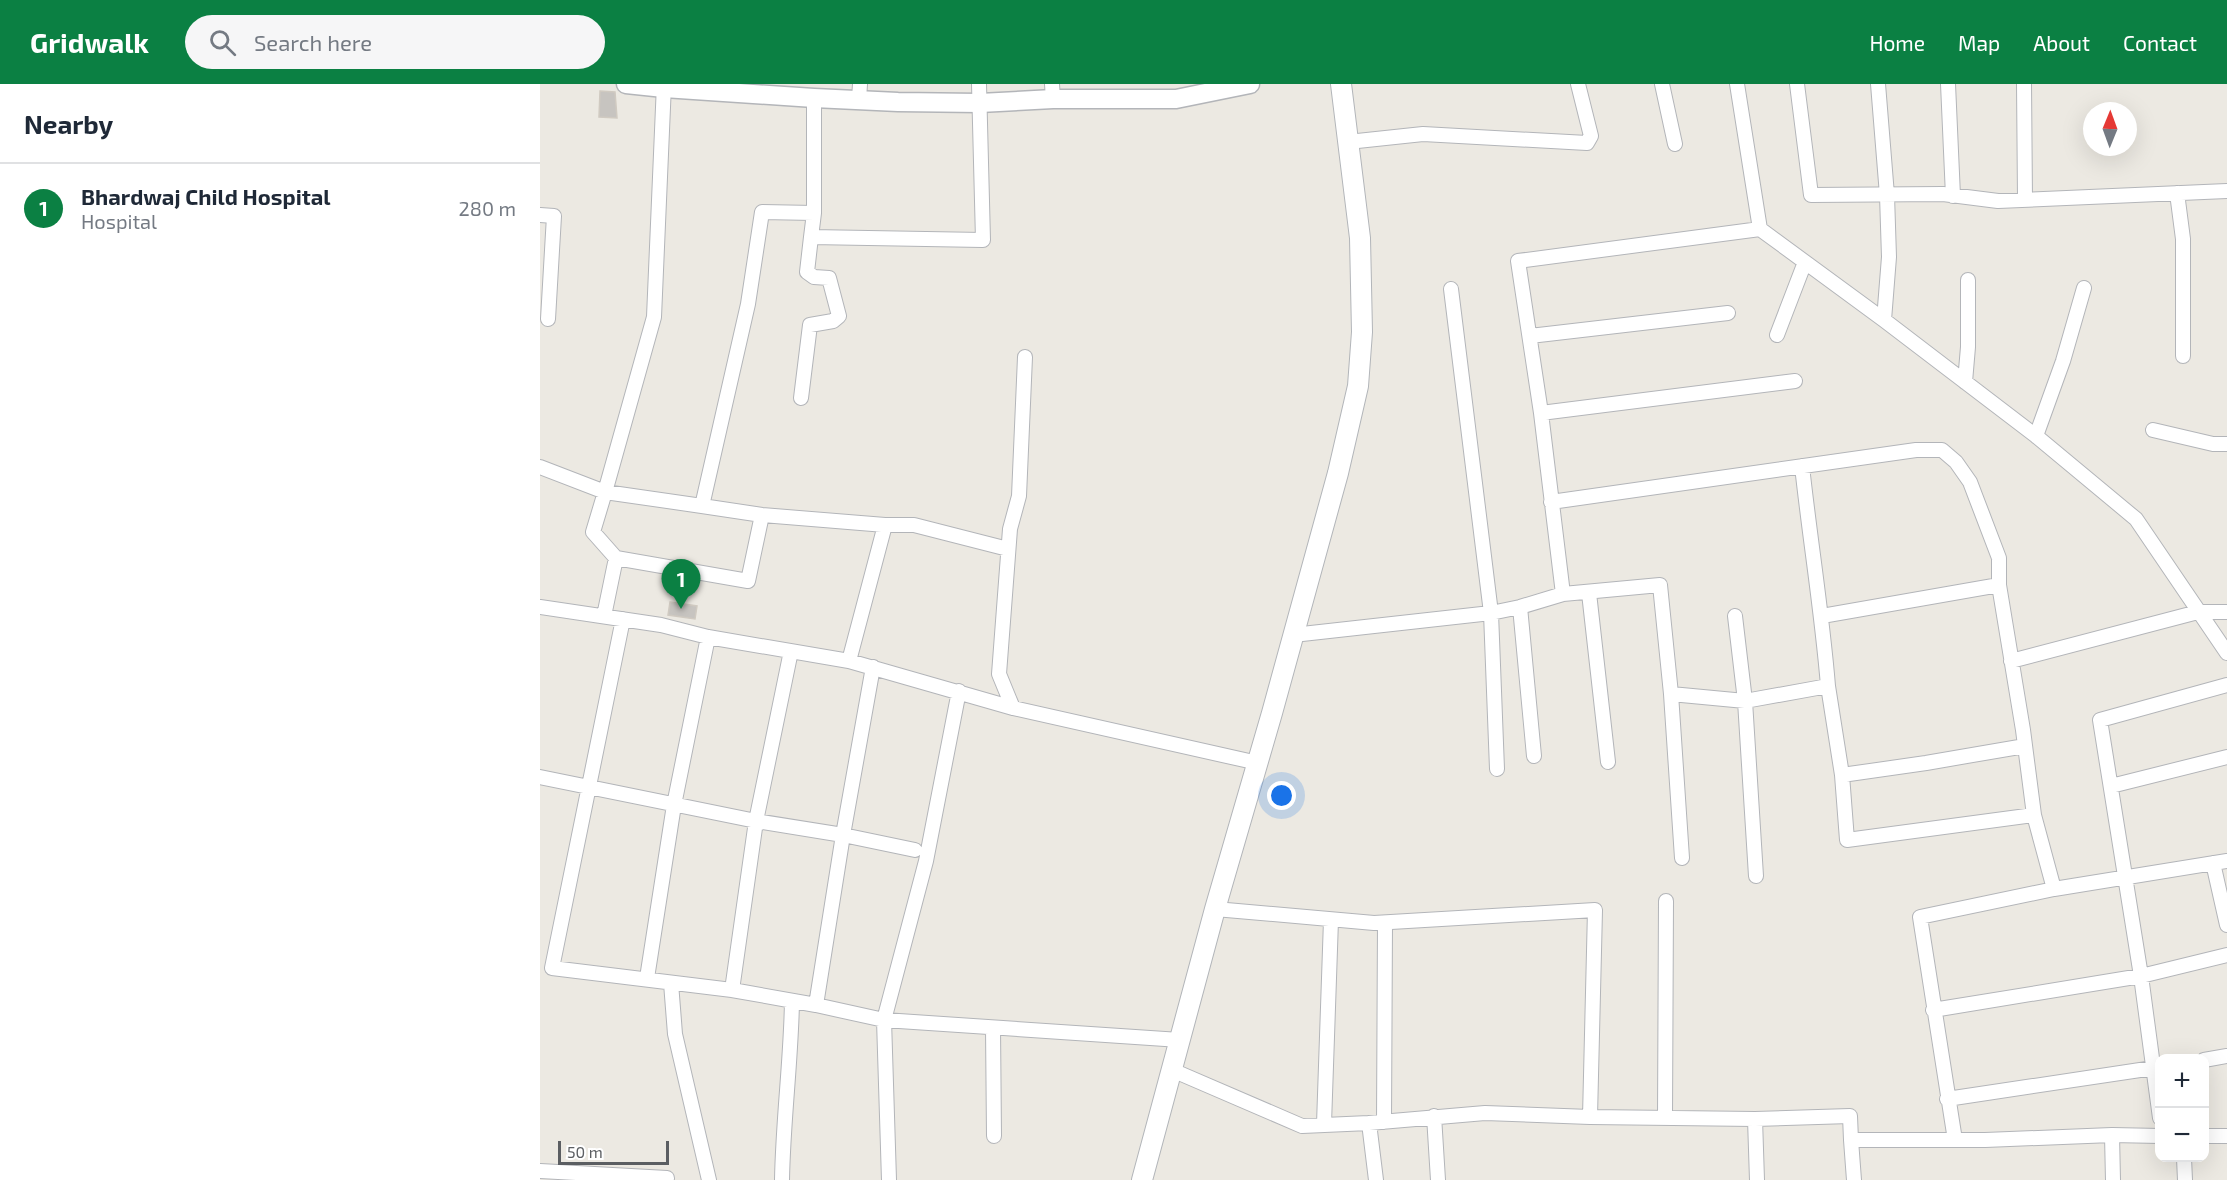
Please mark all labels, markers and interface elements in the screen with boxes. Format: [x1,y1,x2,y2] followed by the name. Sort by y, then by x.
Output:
[185,15,605,69] search box
[30,25,149,59] text: Gridwalk
[206,26,239,59] icon: search
[254,29,372,55] text: Search here
[1869,30,1925,55] text: Home
[1958,30,2000,55] text: Map
[2033,30,2090,55] text: About
[2123,30,2197,55] text: Contact
[2083,102,2137,156] north arrow
[24,108,113,139] text: Nearby
[81,183,330,209] text: Bhardwaj Child Hospital
[39,196,48,220] text: 1
[459,196,516,220] text: 280 m
[81,209,157,233] text: Hospital
[662,560,700,609] pin: 1
[1267,781,1296,810] your location
[2155,1054,2209,1162] map controls
[2155,1054,2209,1108] button: +
[2155,1108,2209,1162] button: −
[558,1138,669,1166] scale bar
[567,1142,603,1161] text: 50 m

